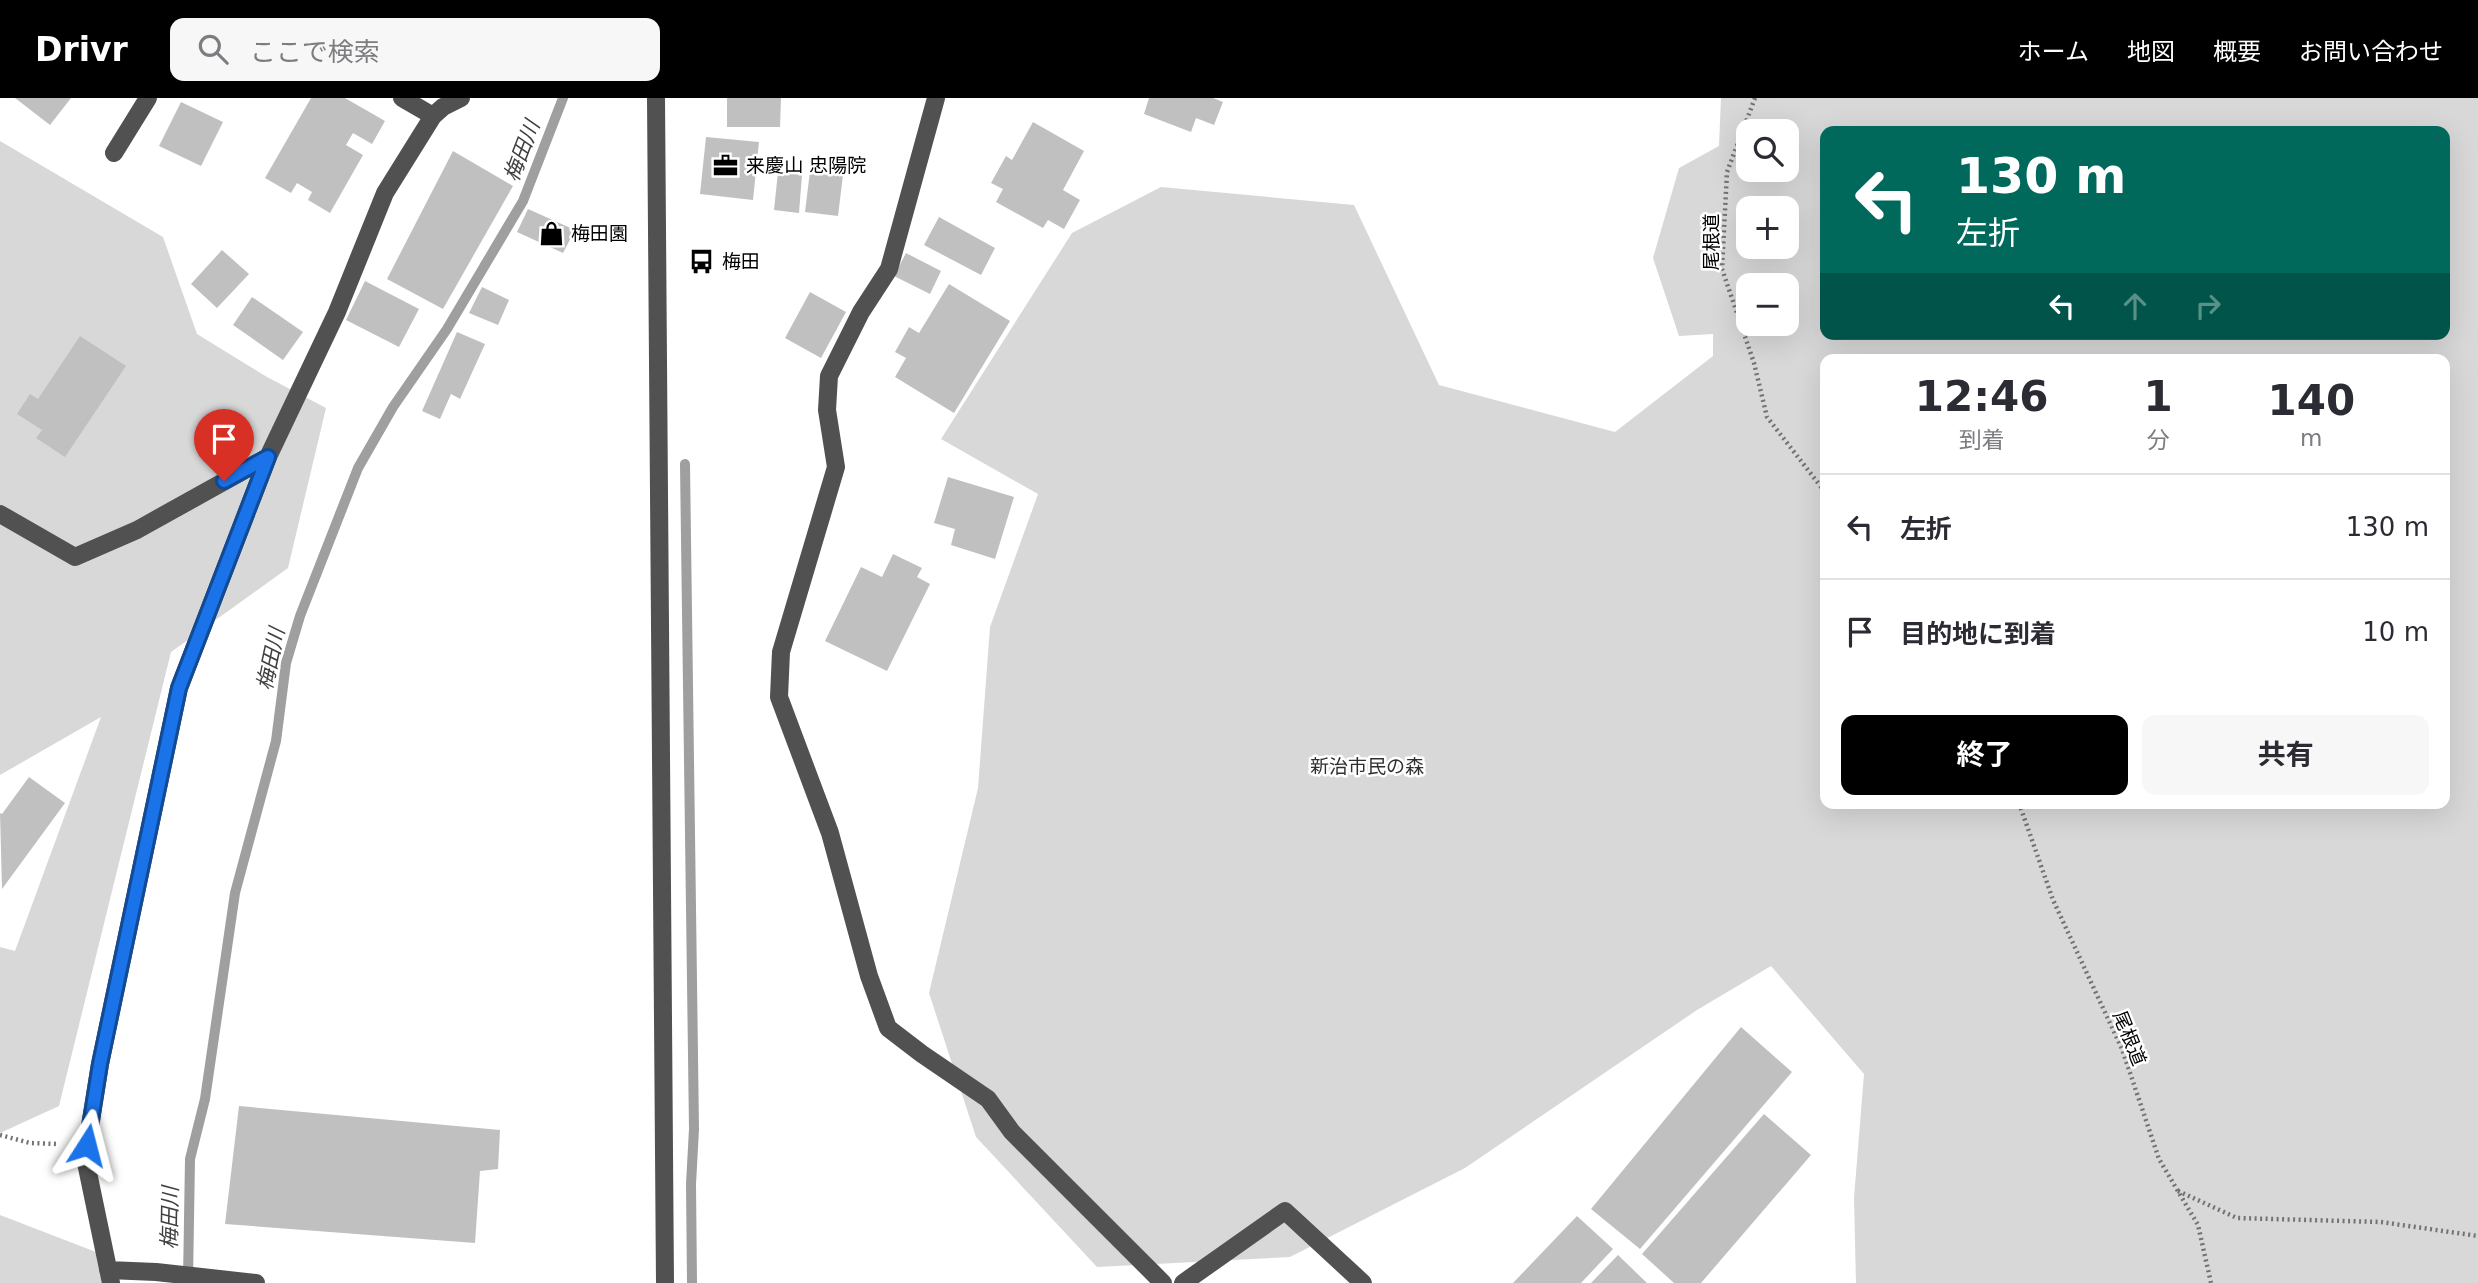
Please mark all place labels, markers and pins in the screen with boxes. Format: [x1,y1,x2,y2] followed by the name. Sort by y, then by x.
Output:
[712,151,740,179] office icon: 来慶山 忠陽院
[746,154,866,176] place label: 来慶山 忠陽院
[537,219,565,247] shop icon: 梅田園
[571,222,628,244] place label: 梅田園
[688,247,716,275] bus stop icon: 梅田
[722,250,760,272] place label: 梅田
[194,409,254,481] pin

